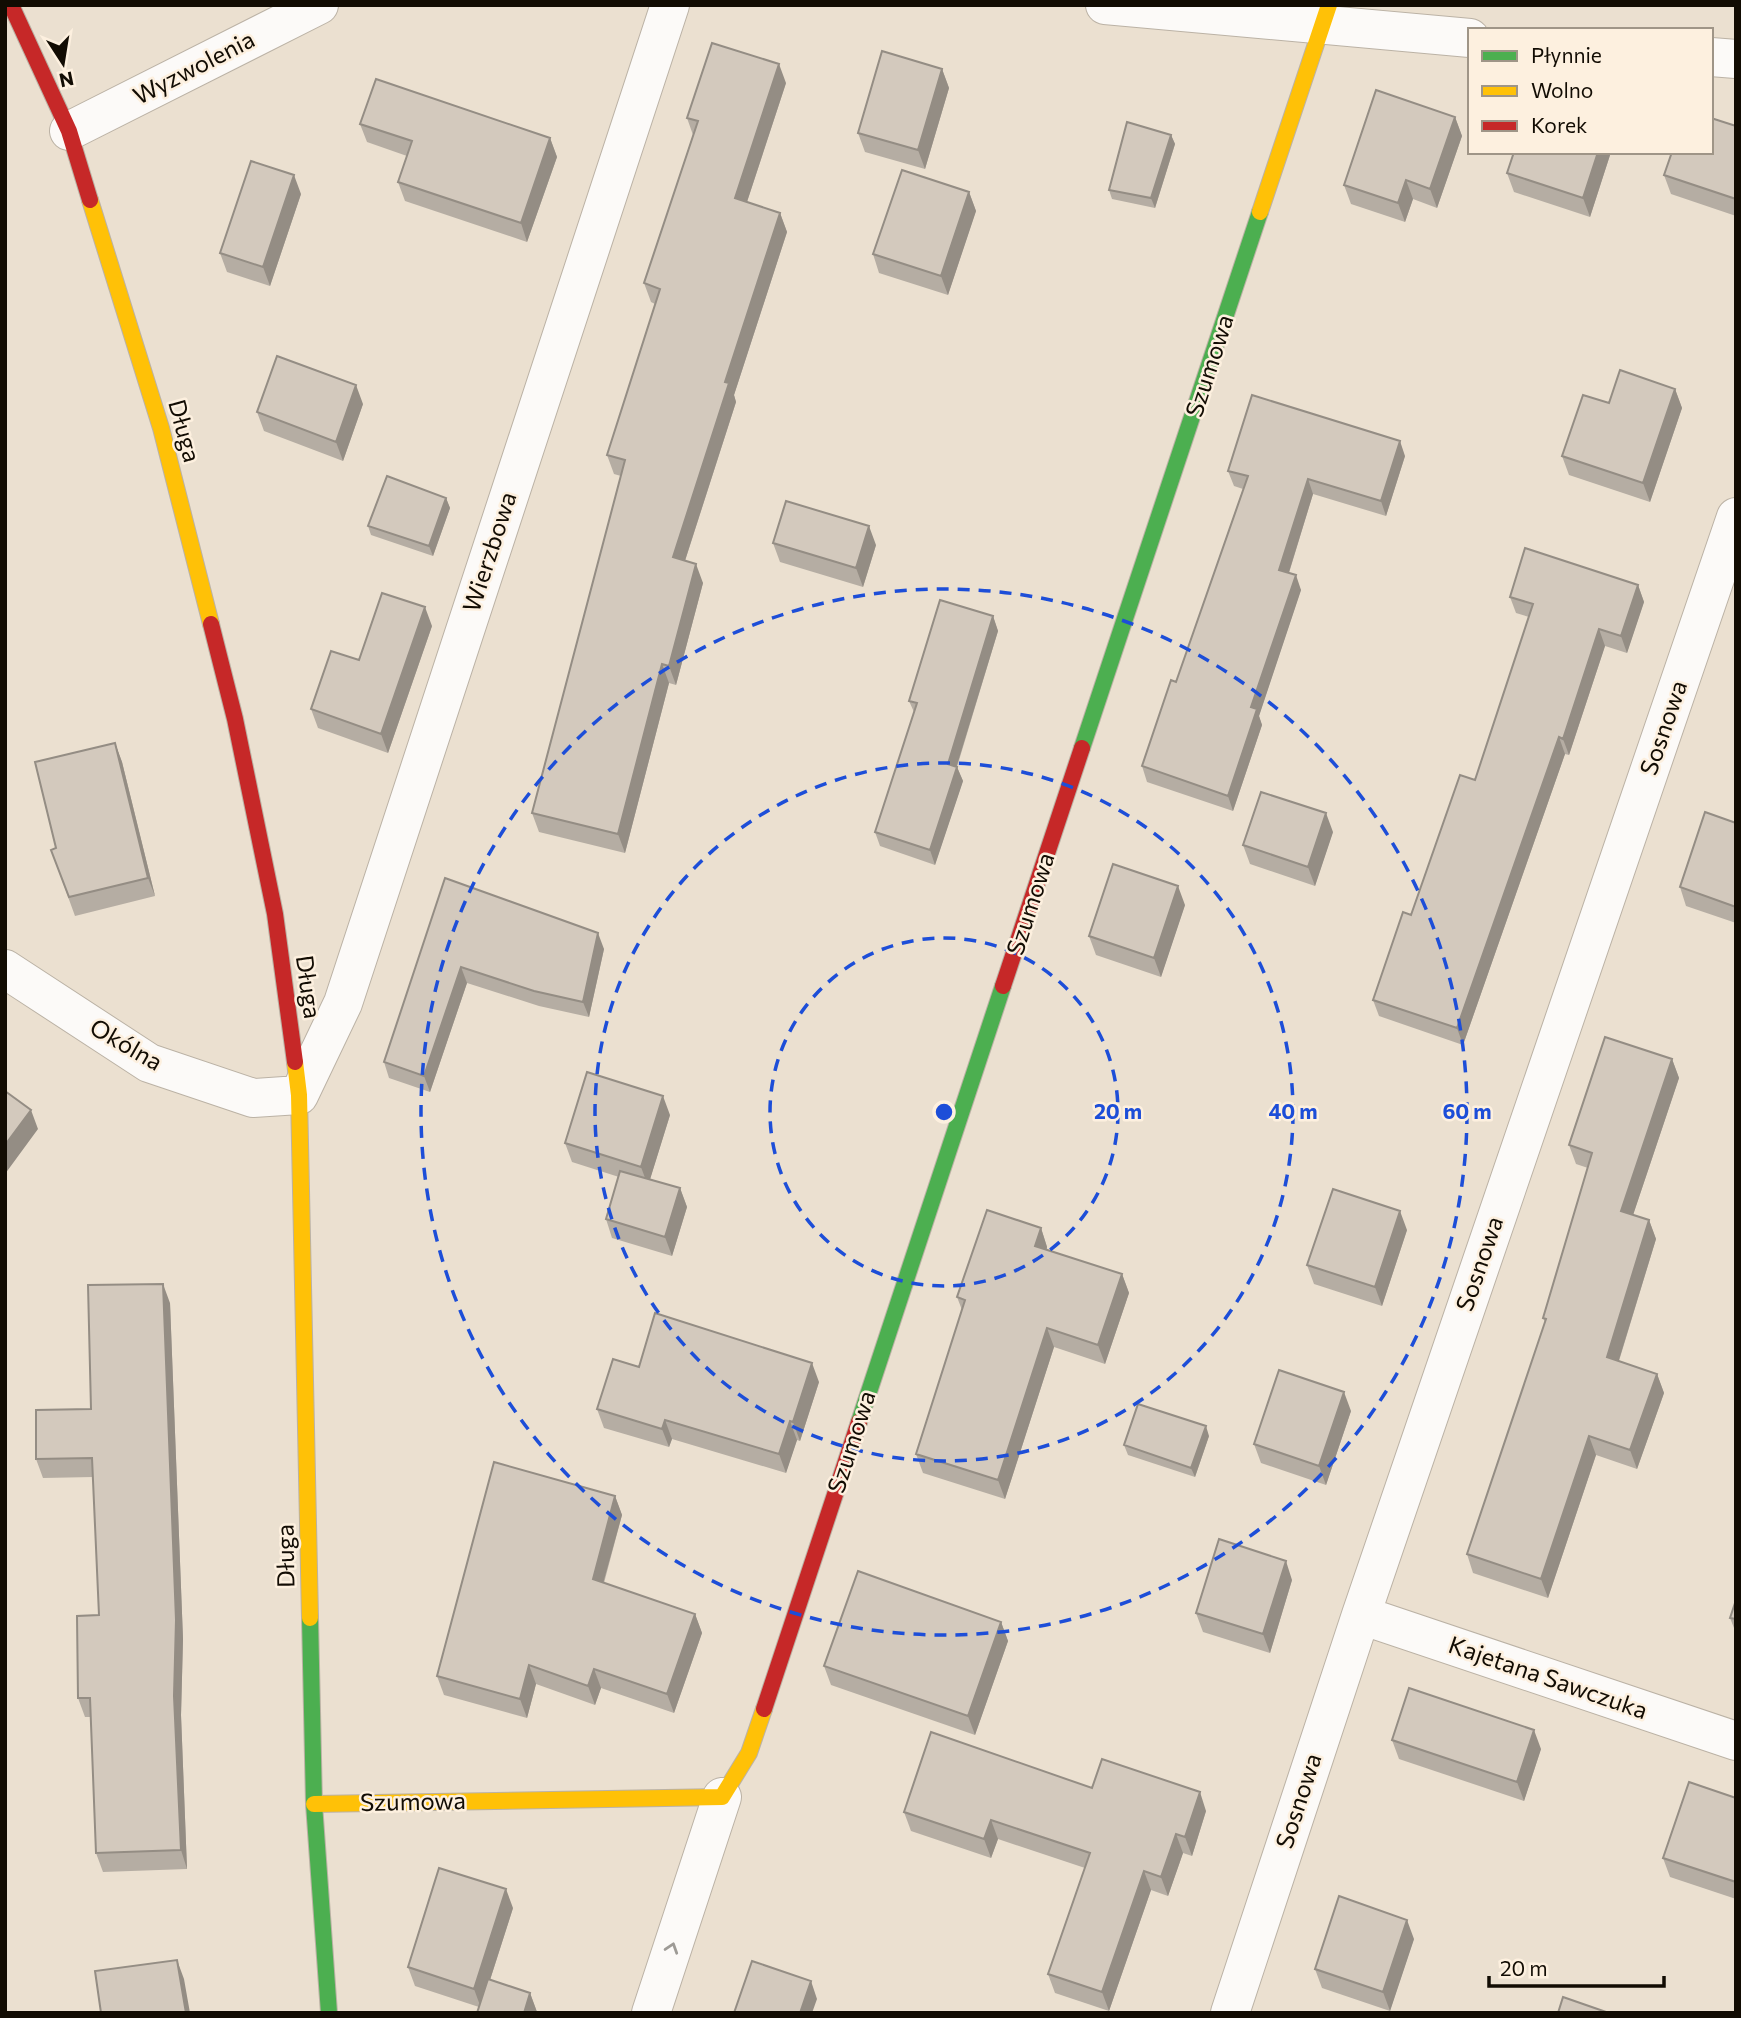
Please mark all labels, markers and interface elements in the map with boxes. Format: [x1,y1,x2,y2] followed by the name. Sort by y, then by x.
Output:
[128,24,259,110] street label: Wyzwolenia
[28,28,98,98] north arrow
[1468,28,1713,154] legend
[1531,42,1602,67] text: Płynnie
[57,67,76,93] text: N
[1531,77,1593,102] text: Wolno
[1531,112,1587,137] text: Korek
[1178,311,1239,420] street label: Szumowa
[163,396,208,465] street label: Długa
[456,488,522,615] street label: Wierzbowa
[1633,676,1692,779] street label: Sosnowa
[999,849,1060,958] street label: Szumowa
[291,953,328,1020] street label: Długa
[85,1011,168,1076] street label: Okólna
[1094,1098,1142,1123] text: 20 m
[1268,1098,1318,1123] text: 40 m
[1442,1098,1492,1123] text: 60 m
[932,1100,956,1124] centre of rings
[1449,1212,1508,1315] street label: Sosnowa
[820,1387,881,1496] street label: Szumowa
[269,1524,300,1588] street label: Długa
[1445,1629,1652,1724] street label: Kajetana Sawczuka
[1269,1749,1327,1852] street label: Sosnowa
[360,1785,466,1816] street label: Szumowa
[664,1942,678,1955] one-way arrow
[1489,1944,1664,1988] scale bar
[1500,1955,1548,1980] text: 20 m

